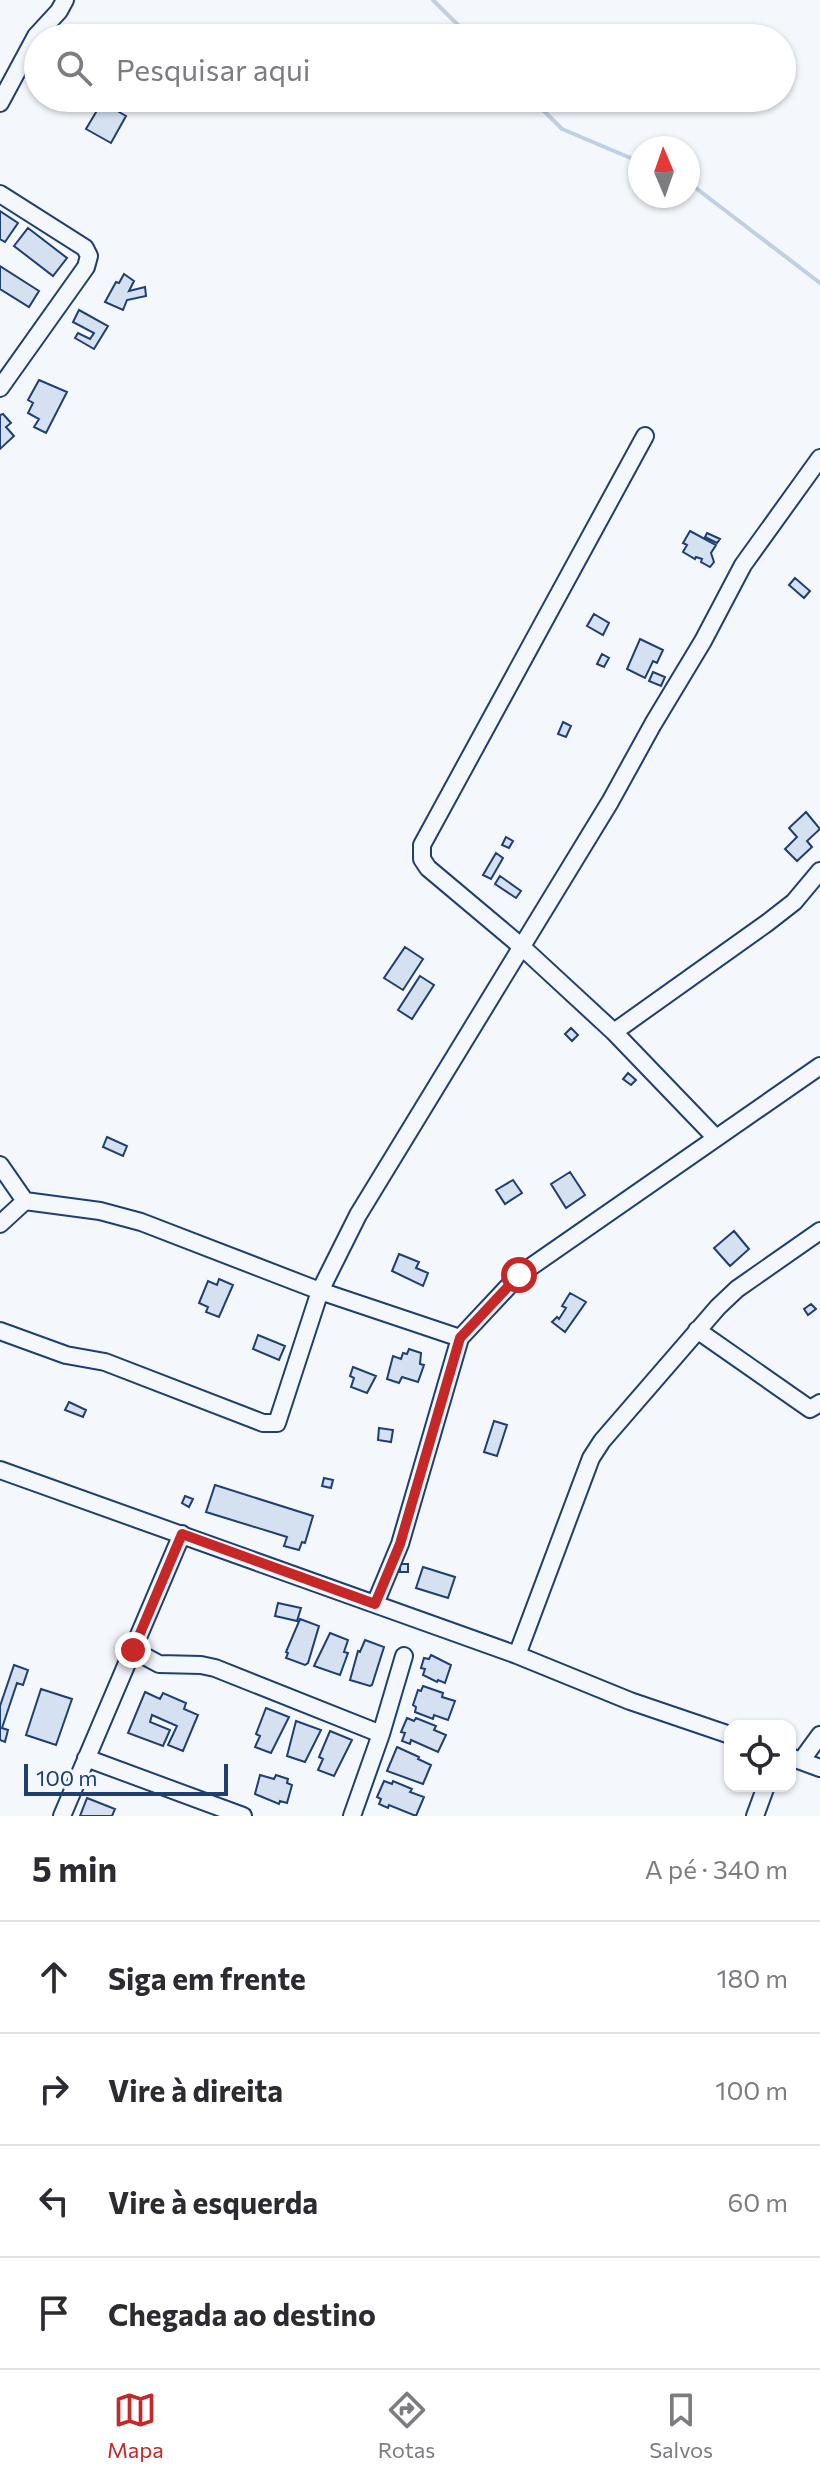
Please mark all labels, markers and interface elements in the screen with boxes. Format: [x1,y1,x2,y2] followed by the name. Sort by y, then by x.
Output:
[24,24,796,112] search box
[52,46,96,90] icon: search
[116,50,311,87] text: Pesquisar aqui
[628,136,700,208] north arrow
[501,1257,537,1293] route start
[115,1632,151,1668] route end
[724,1720,796,1792] map controls
[724,1720,796,1792] button: locate
[24,1760,228,1796] scale bar
[36,1764,98,1791] text: 100 m
[32,1847,117,1889] text: 5 min
[645,1853,788,1884] text: A pé · 340 m
[32,1955,76,1999] icon: ahead
[108,1959,306,1996] text: Siga em frente
[716,1962,788,1993] text: 180 m
[32,2067,76,2111] icon: right
[108,2071,283,2108] text: Vire à direita
[715,2074,788,2105] text: 100 m
[32,2179,76,2223] icon: left
[108,2183,318,2220] text: Vire à esquerda
[728,2186,788,2217] text: 60 m
[32,2291,76,2335] icon: arrive
[108,2295,376,2332] text: Chegada ao destino
[107,2388,164,2463] tab: Mapa
[378,2388,435,2463] tab: Rotas
[649,2388,713,2463] tab: Salvos

